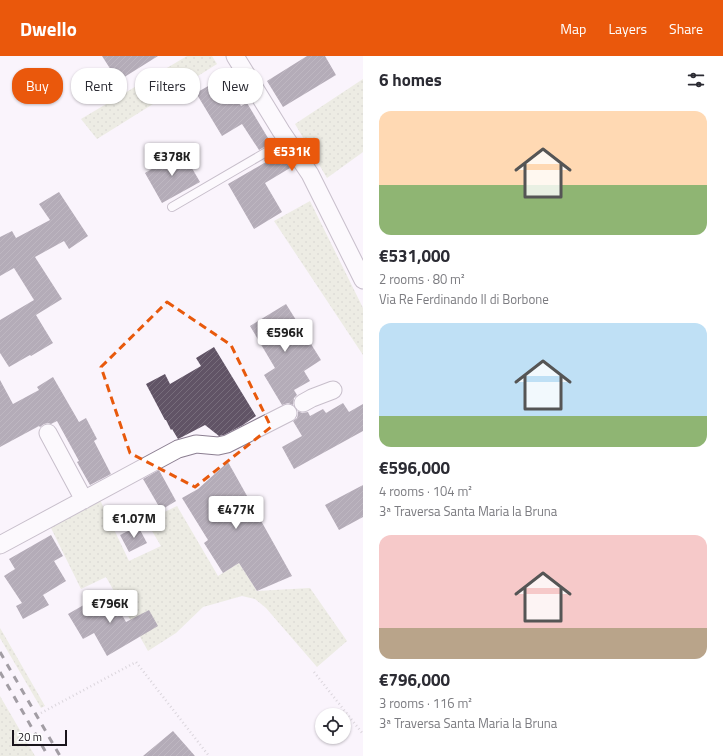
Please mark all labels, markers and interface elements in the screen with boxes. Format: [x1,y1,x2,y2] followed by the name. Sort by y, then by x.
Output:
[20,14,77,43] text: Dwello
[560,18,586,39] text: Map
[608,18,647,39] text: Layers
[669,18,703,39] text: Share
[379,67,442,93] text: 6 homes
[12,68,63,104] chip: Buy
[71,68,127,104] chip: Rent
[135,68,200,104] chip: Filters
[208,68,263,104] chip: New
[685,69,707,91] icon: filters
[507,137,579,209] icon: home
[264,138,320,172] pin: €531K
[274,141,310,161] text: €531K
[144,143,200,177] pin: €378K
[154,146,190,166] text: €378K
[379,243,450,269] text: €531,000
[379,269,465,289] text: 2 rooms · 80 m²
[379,289,549,309] text: Via Re Ferdinando II di Borbone
[257,319,313,353] pin: €596K
[267,322,303,342] text: €596K
[507,349,579,421] icon: home
[379,455,450,481] text: €596,000
[379,481,472,501] text: 4 rooms · 104 m²
[208,496,264,530] pin: €477K
[218,499,254,519] text: €477K
[379,501,557,521] text: 3ª Traversa Santa Maria la Bruna
[101,505,167,539] pin: €1.07M
[112,508,156,528] text: €1.07M
[507,561,579,633] icon: home
[82,590,138,624] pin: €796K
[92,593,128,613] text: €796K
[379,667,450,693] text: €796,000
[379,693,472,713] text: 3 rooms · 116 m²
[315,708,351,744] map controls
[315,708,351,744] button: locate
[379,713,557,733] text: 3ª Traversa Santa Maria la Bruna
[12,728,67,747] scale bar
[18,729,42,745] text: 20 m

